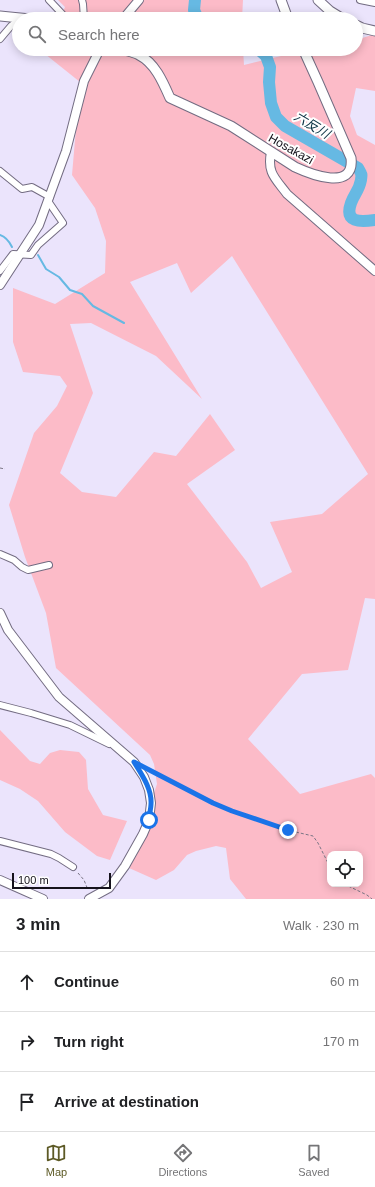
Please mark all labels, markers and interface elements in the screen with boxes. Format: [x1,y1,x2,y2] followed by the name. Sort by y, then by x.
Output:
[12,12,363,56] search box
[26,23,48,45] icon: search
[58,26,140,43] text: Search here
[291,109,334,142] water label: 六反川
[266,131,316,167] street label: Hosakazi
[140,811,158,829] route start
[279,821,297,839] route end
[327,851,363,887] map controls
[327,851,363,887] button: locate
[12,871,111,890] scale bar
[18,874,49,886] text: 100 m
[16,915,60,934] text: 3 min
[283,918,359,933] text: Walk · 230 m
[16,971,38,993] icon: ahead
[54,973,119,990] text: Continue
[330,974,359,989] text: 60 m
[16,1031,38,1053] icon: right
[54,1033,124,1050] text: Turn right
[323,1034,359,1049] text: 170 m
[16,1091,38,1113] icon: arrive
[54,1093,199,1110] text: Arrive at destination
[45,1142,67,1178] tab: Map
[158,1142,207,1178] tab: Directions
[298,1142,329,1178] tab: Saved

